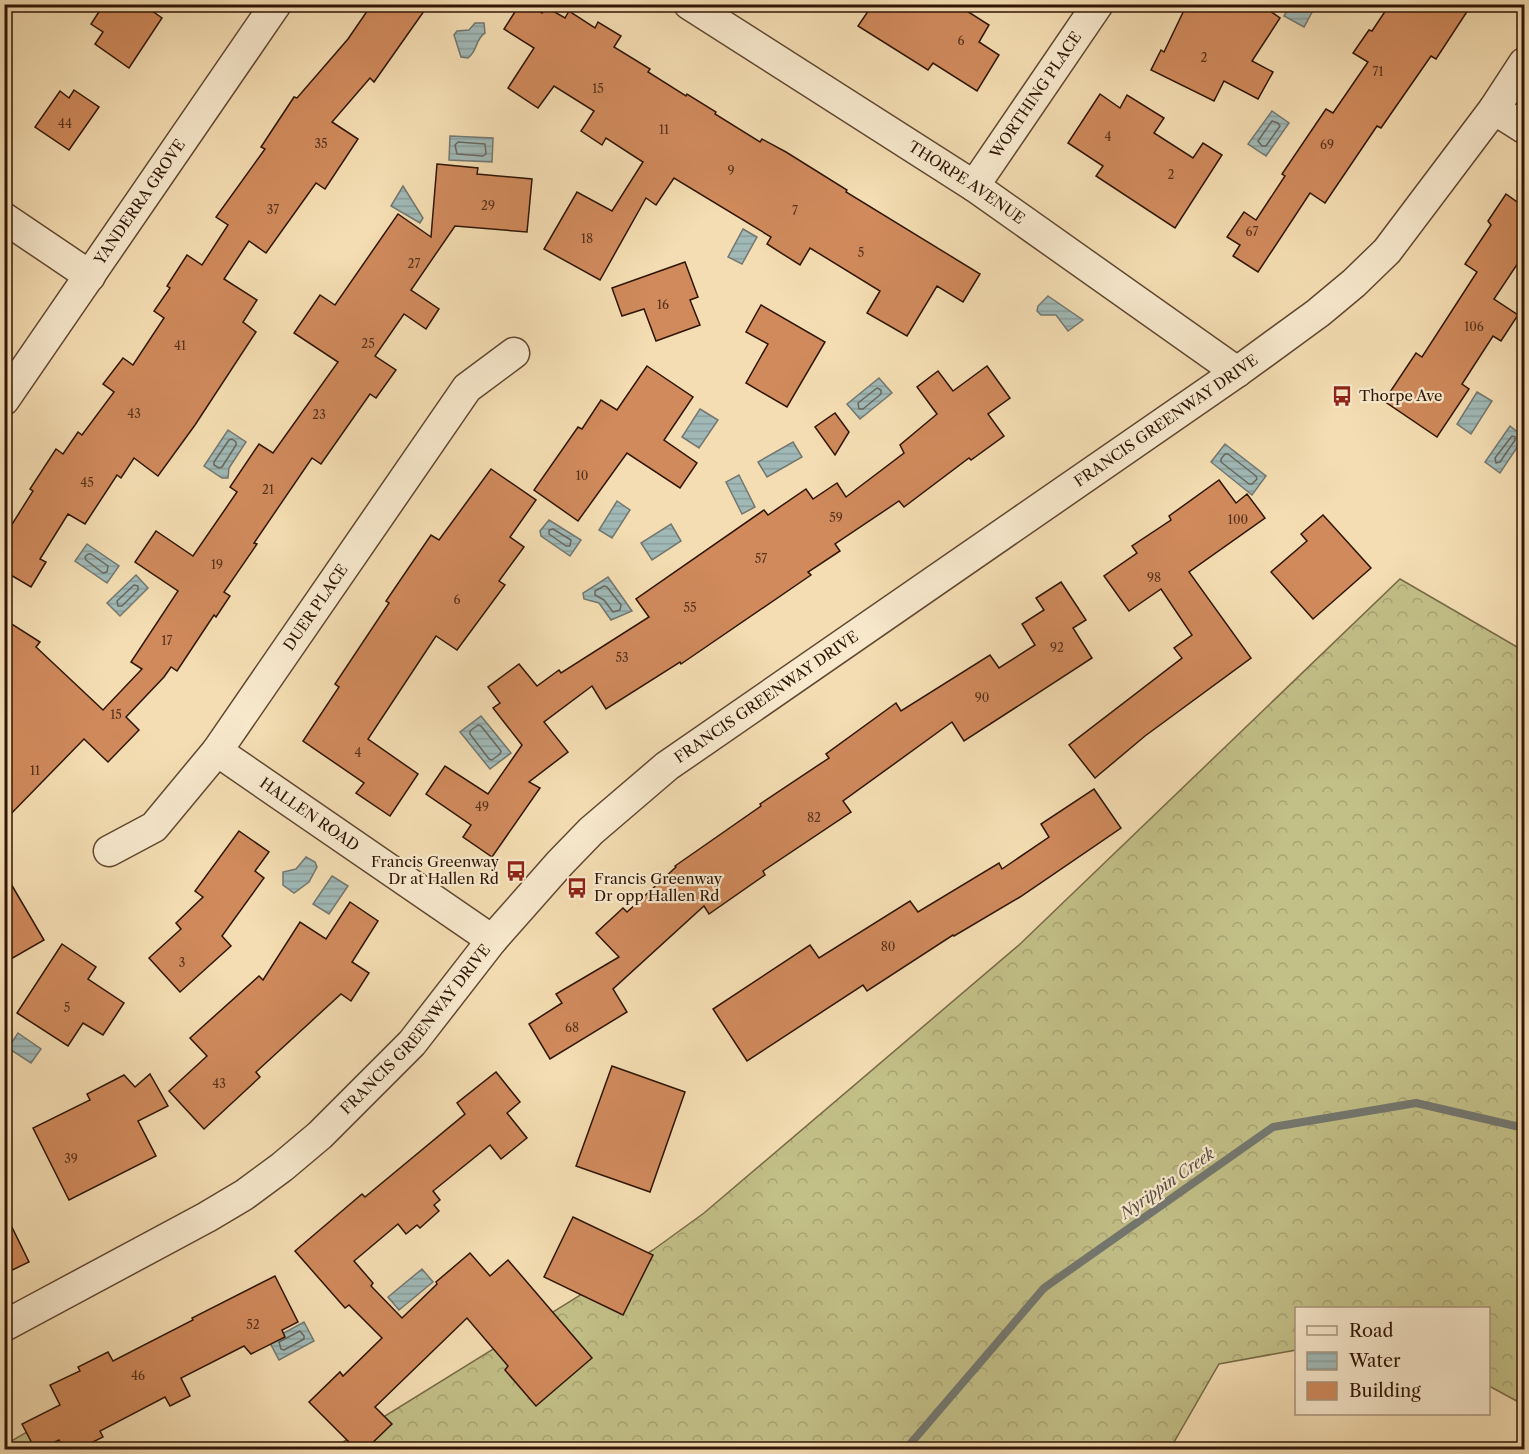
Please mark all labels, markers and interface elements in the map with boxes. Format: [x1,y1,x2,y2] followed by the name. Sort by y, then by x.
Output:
[985,28,1085,163] street label: WORTHING PLACE
[957,33,965,48] house number: 6
[1201,50,1208,65] house number: 2
[1373,64,1383,79] house number: 71
[592,81,604,96] house number: 15
[58,116,72,131] house number: 44
[659,122,669,137] house number: 11
[1105,129,1112,144] house number: 4
[89,136,189,269] street label: YANDERRA GROVE
[314,136,328,151] house number: 35
[905,137,1029,228] street label: THORPE AVENUE
[1320,137,1334,152] house number: 69
[727,163,735,178] house number: 9
[1168,167,1175,182] house number: 2
[481,198,495,213] house number: 29
[267,202,279,217] house number: 37
[792,203,798,218] house number: 7
[1246,224,1258,239] house number: 67
[581,231,593,246] house number: 18
[858,245,864,260] house number: 5
[408,256,420,271] house number: 27
[657,297,669,312] house number: 16
[1464,319,1484,334] house number: 106
[361,336,375,351] house number: 25
[174,338,186,353] house number: 41
[1070,350,1261,491] street label: FRANCIS GREENWAY DRIVE
[1330,384,1354,408] bus stop icon: Thorpe Ave
[1359,386,1442,405] place label: Thorpe Ave
[127,406,141,421] house number: 43
[312,407,326,422] house number: 23
[576,468,588,483] house number: 10
[80,475,94,490] house number: 45
[262,482,274,497] house number: 21
[829,510,843,525] house number: 59
[1228,512,1248,527] house number: 100
[755,551,767,566] house number: 57
[211,557,223,572] house number: 19
[279,560,352,654] street label: DUER PLACE
[1147,570,1161,585] house number: 98
[453,592,461,607] house number: 6
[683,600,697,615] house number: 55
[670,627,862,767] street label: FRANCIS GREENWAY DRIVE
[162,633,173,648] house number: 17
[1050,640,1064,655] house number: 92
[615,650,629,665] house number: 53
[975,690,989,705] house number: 90
[110,707,122,722] house number: 15
[355,745,362,760] house number: 4
[30,763,40,778] house number: 11
[256,773,363,855] street label: HALLEN ROAD
[475,799,489,814] house number: 49
[807,810,821,825] house number: 82
[371,852,500,888] place label: Francis Greenway Dr at Hallen Rd
[504,859,528,883] bus stop icon: Francis Greenway Dr at Hallen Rd
[594,869,723,905] place label: Francis Greenway Dr opp Hallen Rd
[565,876,589,900] bus stop icon: Francis Greenway Dr opp Hallen Rd
[881,939,895,954] house number: 80
[336,940,494,1118] street label: FRANCIS GREENWAY DRIVE
[179,955,185,970] house number: 3
[64,1000,70,1015] house number: 5
[565,1020,579,1035] house number: 68
[212,1076,226,1091] house number: 43
[1114,1143,1219,1224] water label: Nyrippin Creek
[64,1151,78,1166] house number: 39
[1295,1307,1490,1415] legend
[246,1317,260,1332] house number: 52
[1349,1320,1394,1342] text: Road
[1348,1350,1401,1372] text: Water
[131,1368,145,1383] house number: 46
[1349,1380,1421,1402] text: Building

